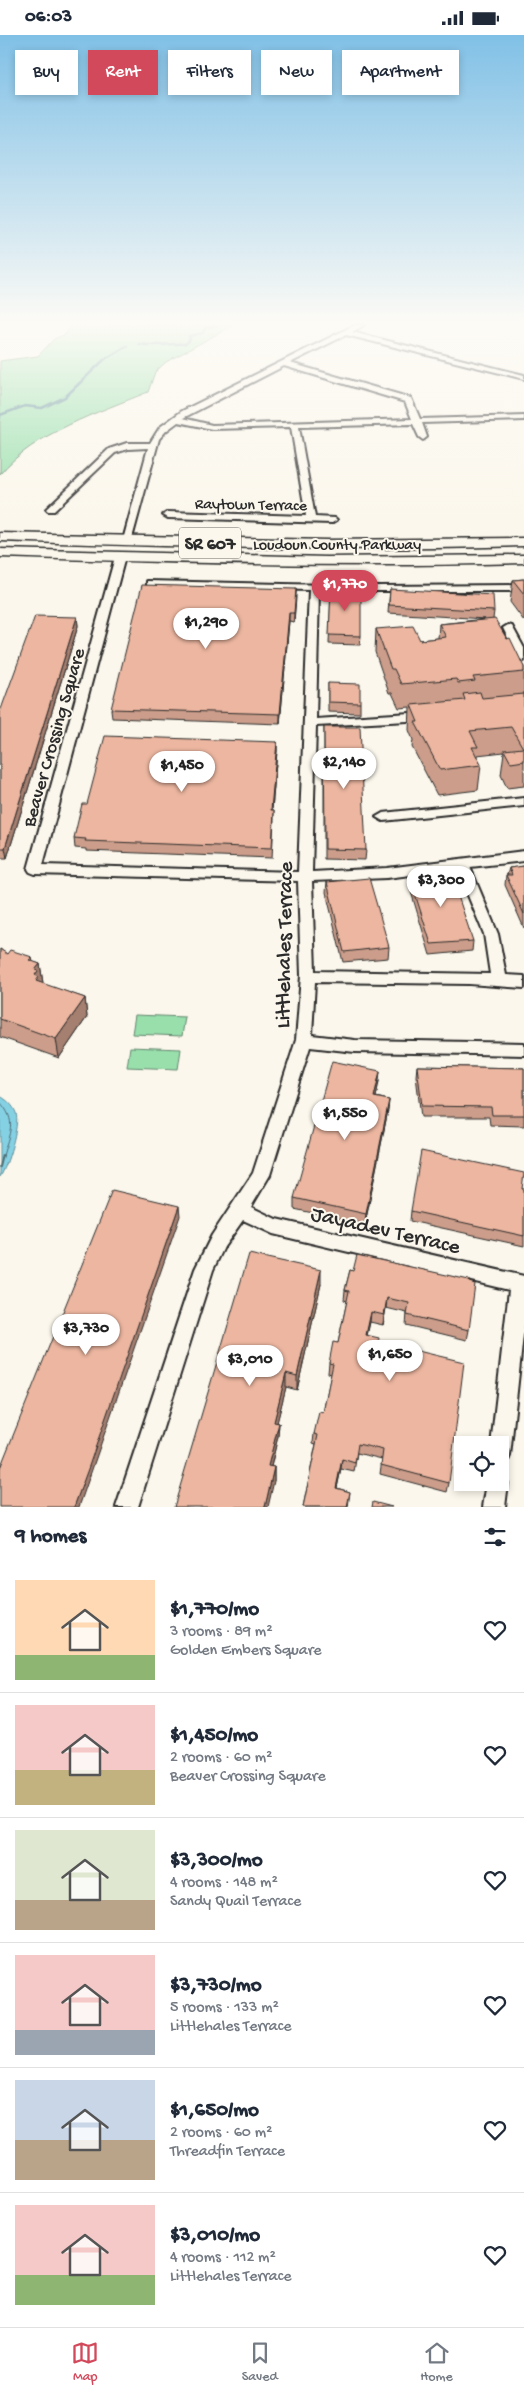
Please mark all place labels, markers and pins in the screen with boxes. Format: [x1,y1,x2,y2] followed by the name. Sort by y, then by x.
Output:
[304,569,386,612] pin: $1,770
[165,607,247,650] pin: $1,290
[303,747,385,790] pin: $2,140
[141,751,223,793] pin: $1,450
[400,865,482,908] pin: $3,300
[304,1099,386,1141] pin: $1,550
[45,1313,127,1356] pin: $3,730
[349,1339,431,1382] pin: $1,650
[209,1345,291,1387] pin: $3,010

